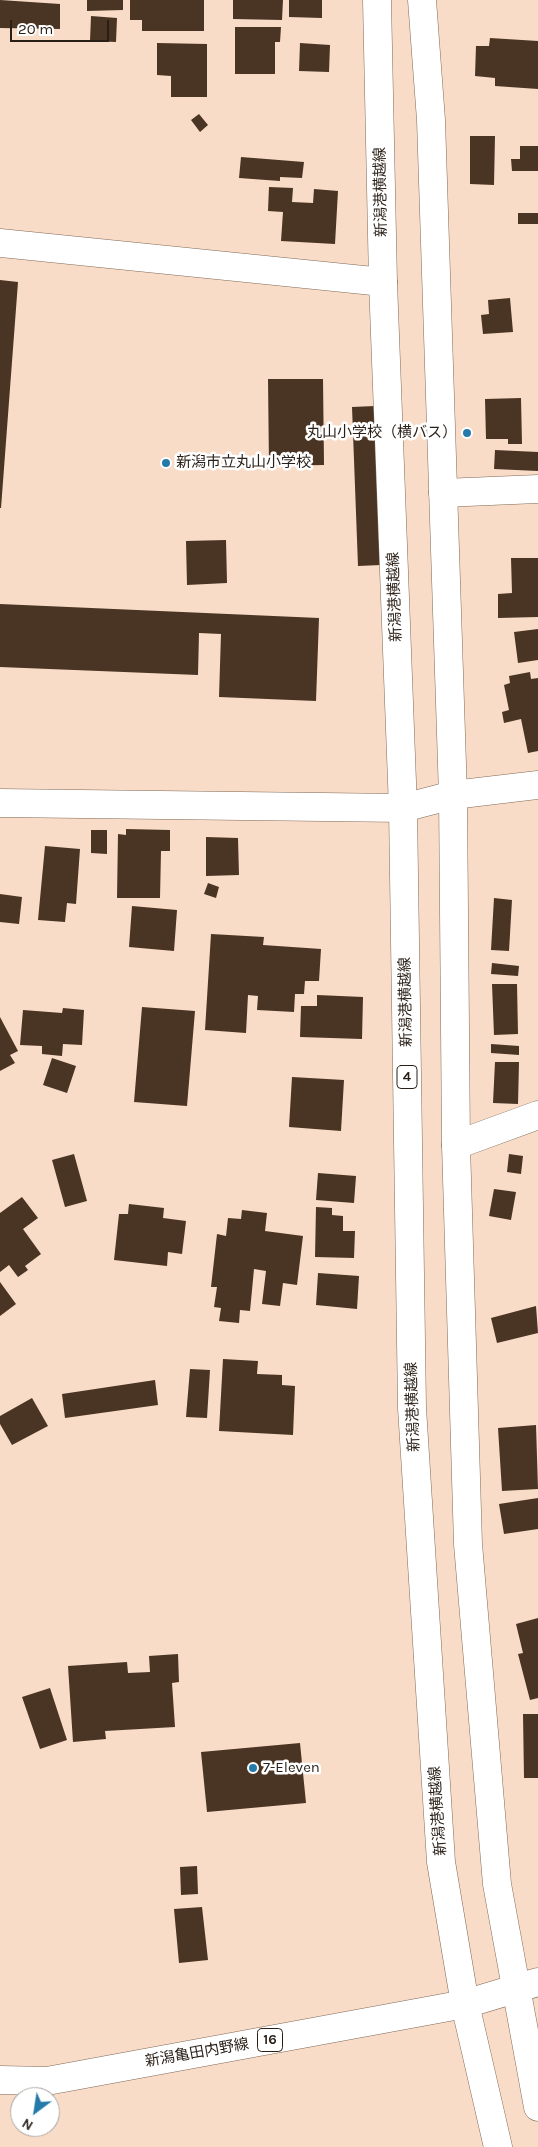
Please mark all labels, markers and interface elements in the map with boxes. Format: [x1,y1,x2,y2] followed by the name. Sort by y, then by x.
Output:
[12,10,111,42] scale bar
[18,20,53,38] text: 20 m
[371,147,391,237] street label: 新潟港横越線
[307,424,457,442] place label: 丸山小学校（横バス）
[461,427,473,439] marker: 丸山小学校（横バス）
[176,454,311,472] place label: 新潟市立丸山小学校
[160,457,172,469] marker: 新潟市立丸山小学校
[384,552,406,642] street label: 新潟港横越線
[396,957,416,1047] street label: 新潟港横越線
[397,1066,417,1088] road number: 4
[402,1362,424,1452] street label: 新潟港横越線
[263,1759,320,1777] place label: 7-Eleven
[247,1762,259,1774] marker: 7-Eleven
[426,1765,450,1857] street label: 新潟港横越線
[258,2028,282,2052] road number: 16
[144,2035,250,2071] street label: 新潟亀田内野線
[10,2087,60,2137] north arrow
[19,2115,36,2134] text: N

